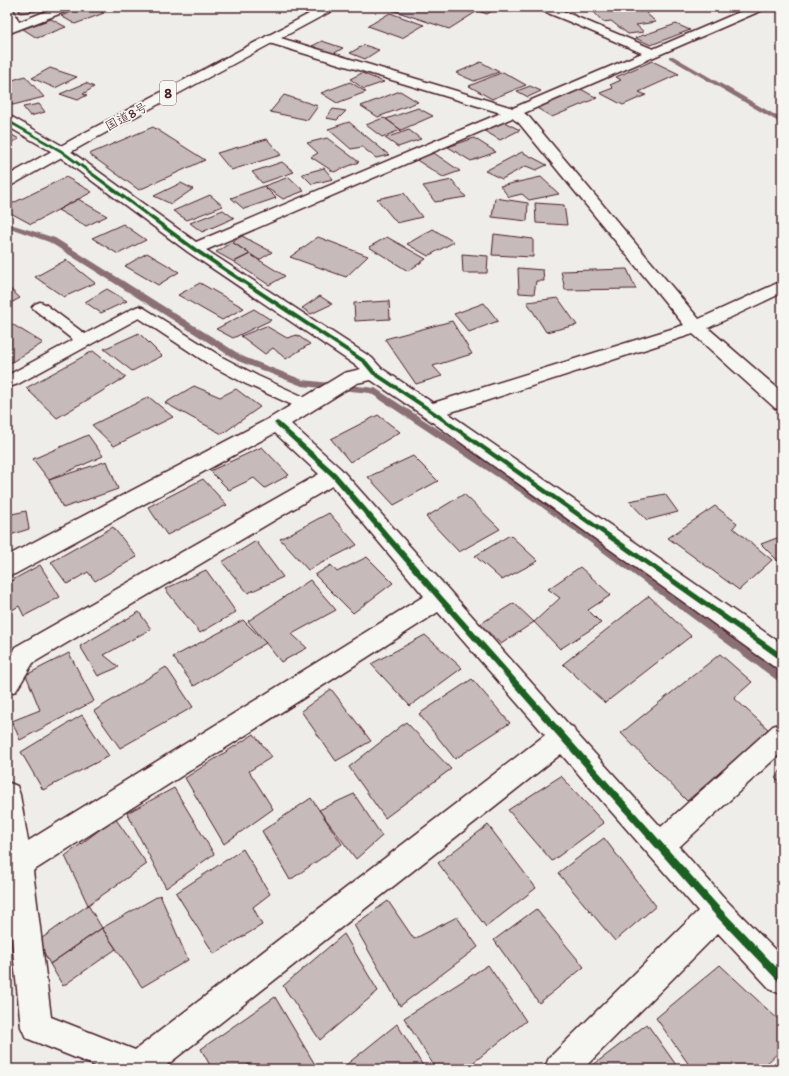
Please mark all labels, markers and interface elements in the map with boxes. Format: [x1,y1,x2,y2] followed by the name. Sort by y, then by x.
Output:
[160,81,176,105] road number: 8
[102,99,150,134] street label: 国道8号

